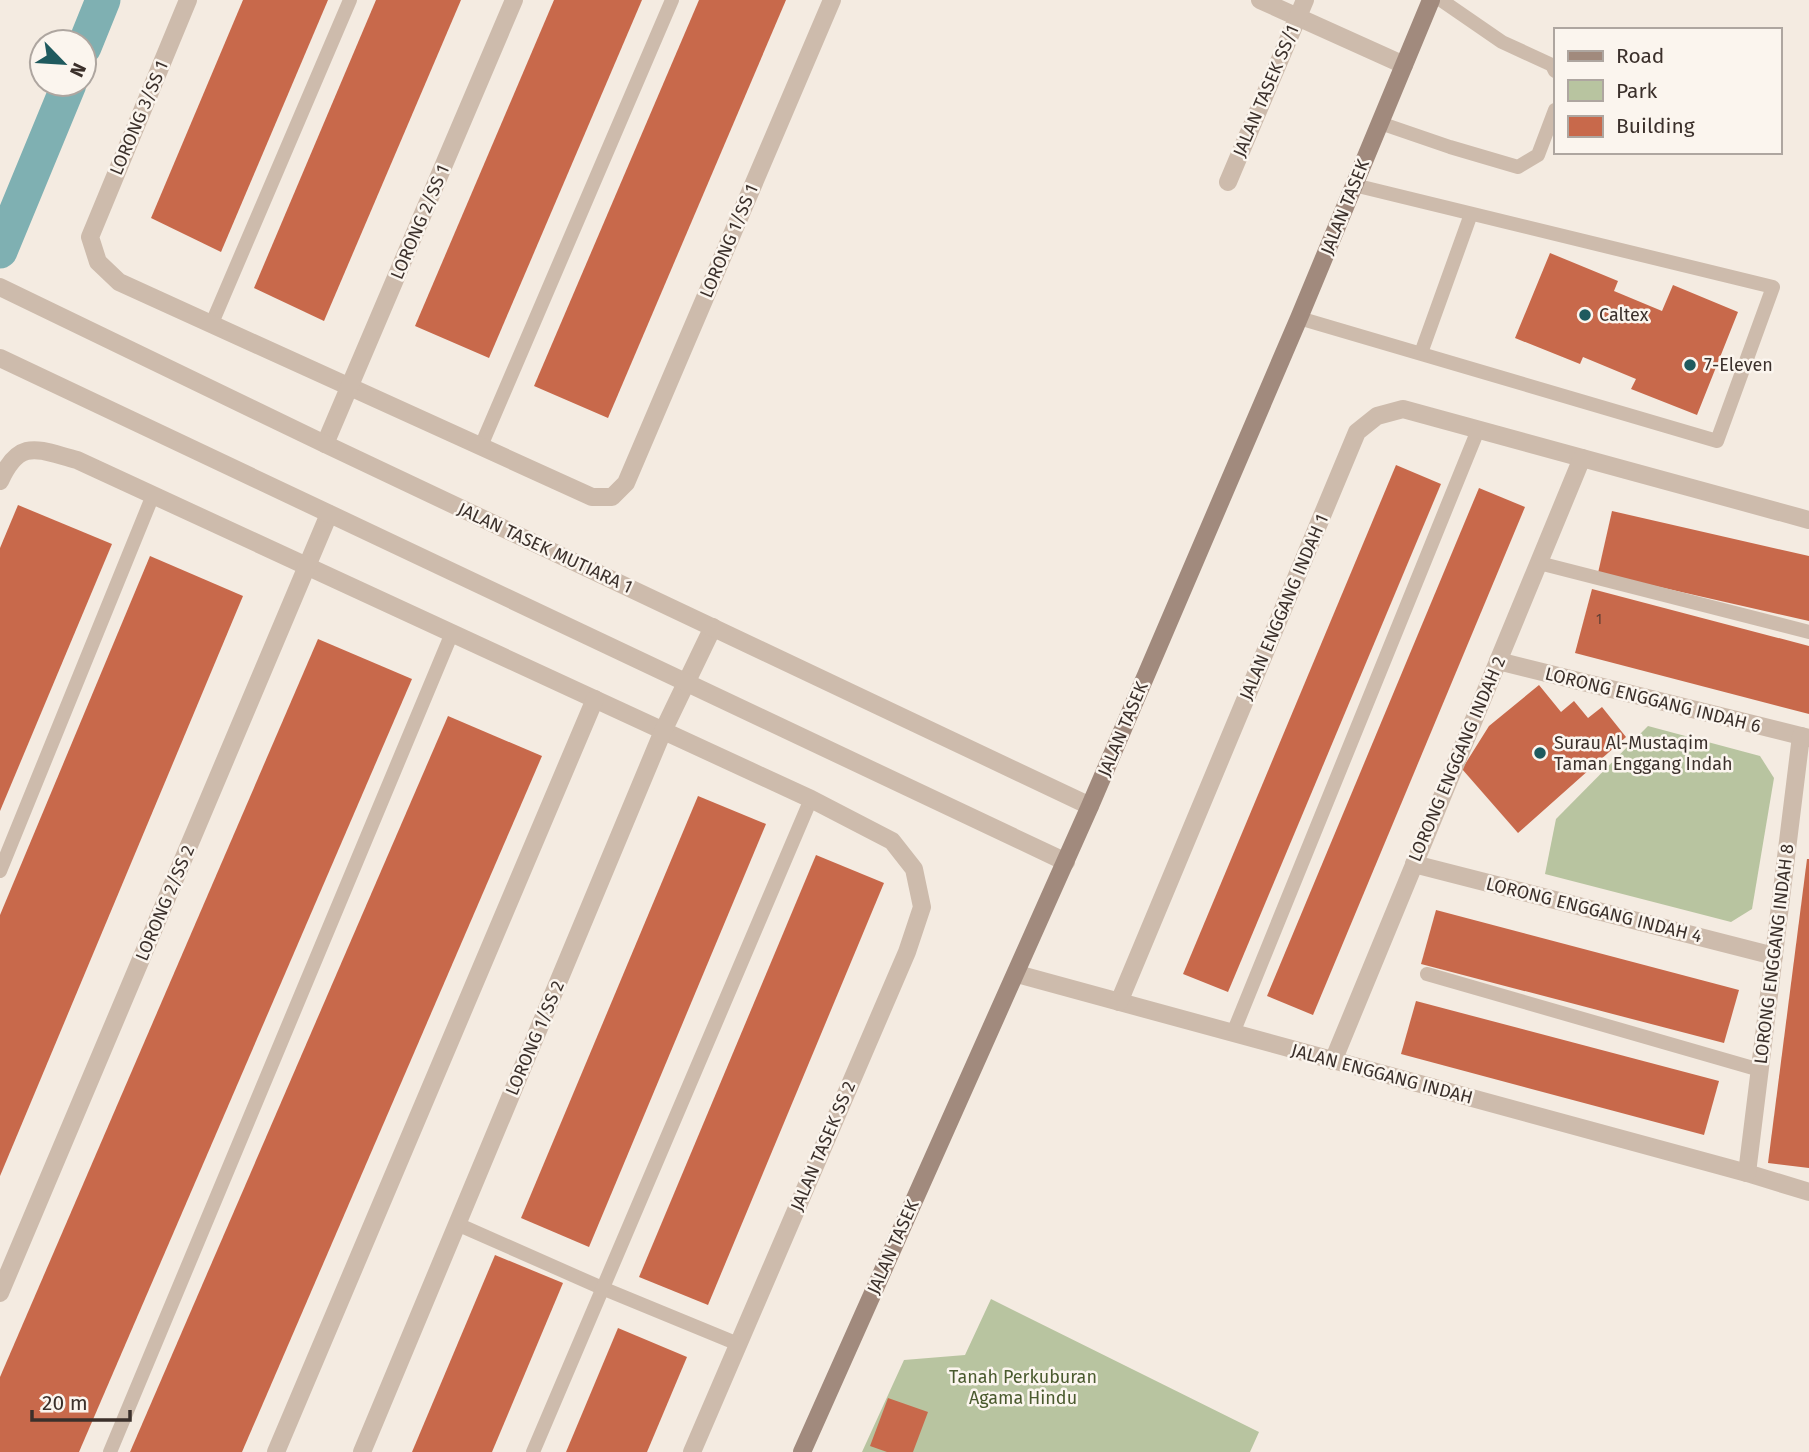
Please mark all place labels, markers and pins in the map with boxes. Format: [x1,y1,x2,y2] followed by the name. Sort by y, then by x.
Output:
[1599,304,1649,326] place label: Caltex
[1577,307,1593,323] marker: Caltex
[1704,354,1773,376] place label: 7-Eleven
[1682,357,1698,373] marker: 7-Eleven
[1554,732,1733,775] place label: Surau Al-Mustaqim Taman Enggang Indah
[1532,745,1548,761] marker: Surau Al-Mustaqim Taman Enggang Indah

